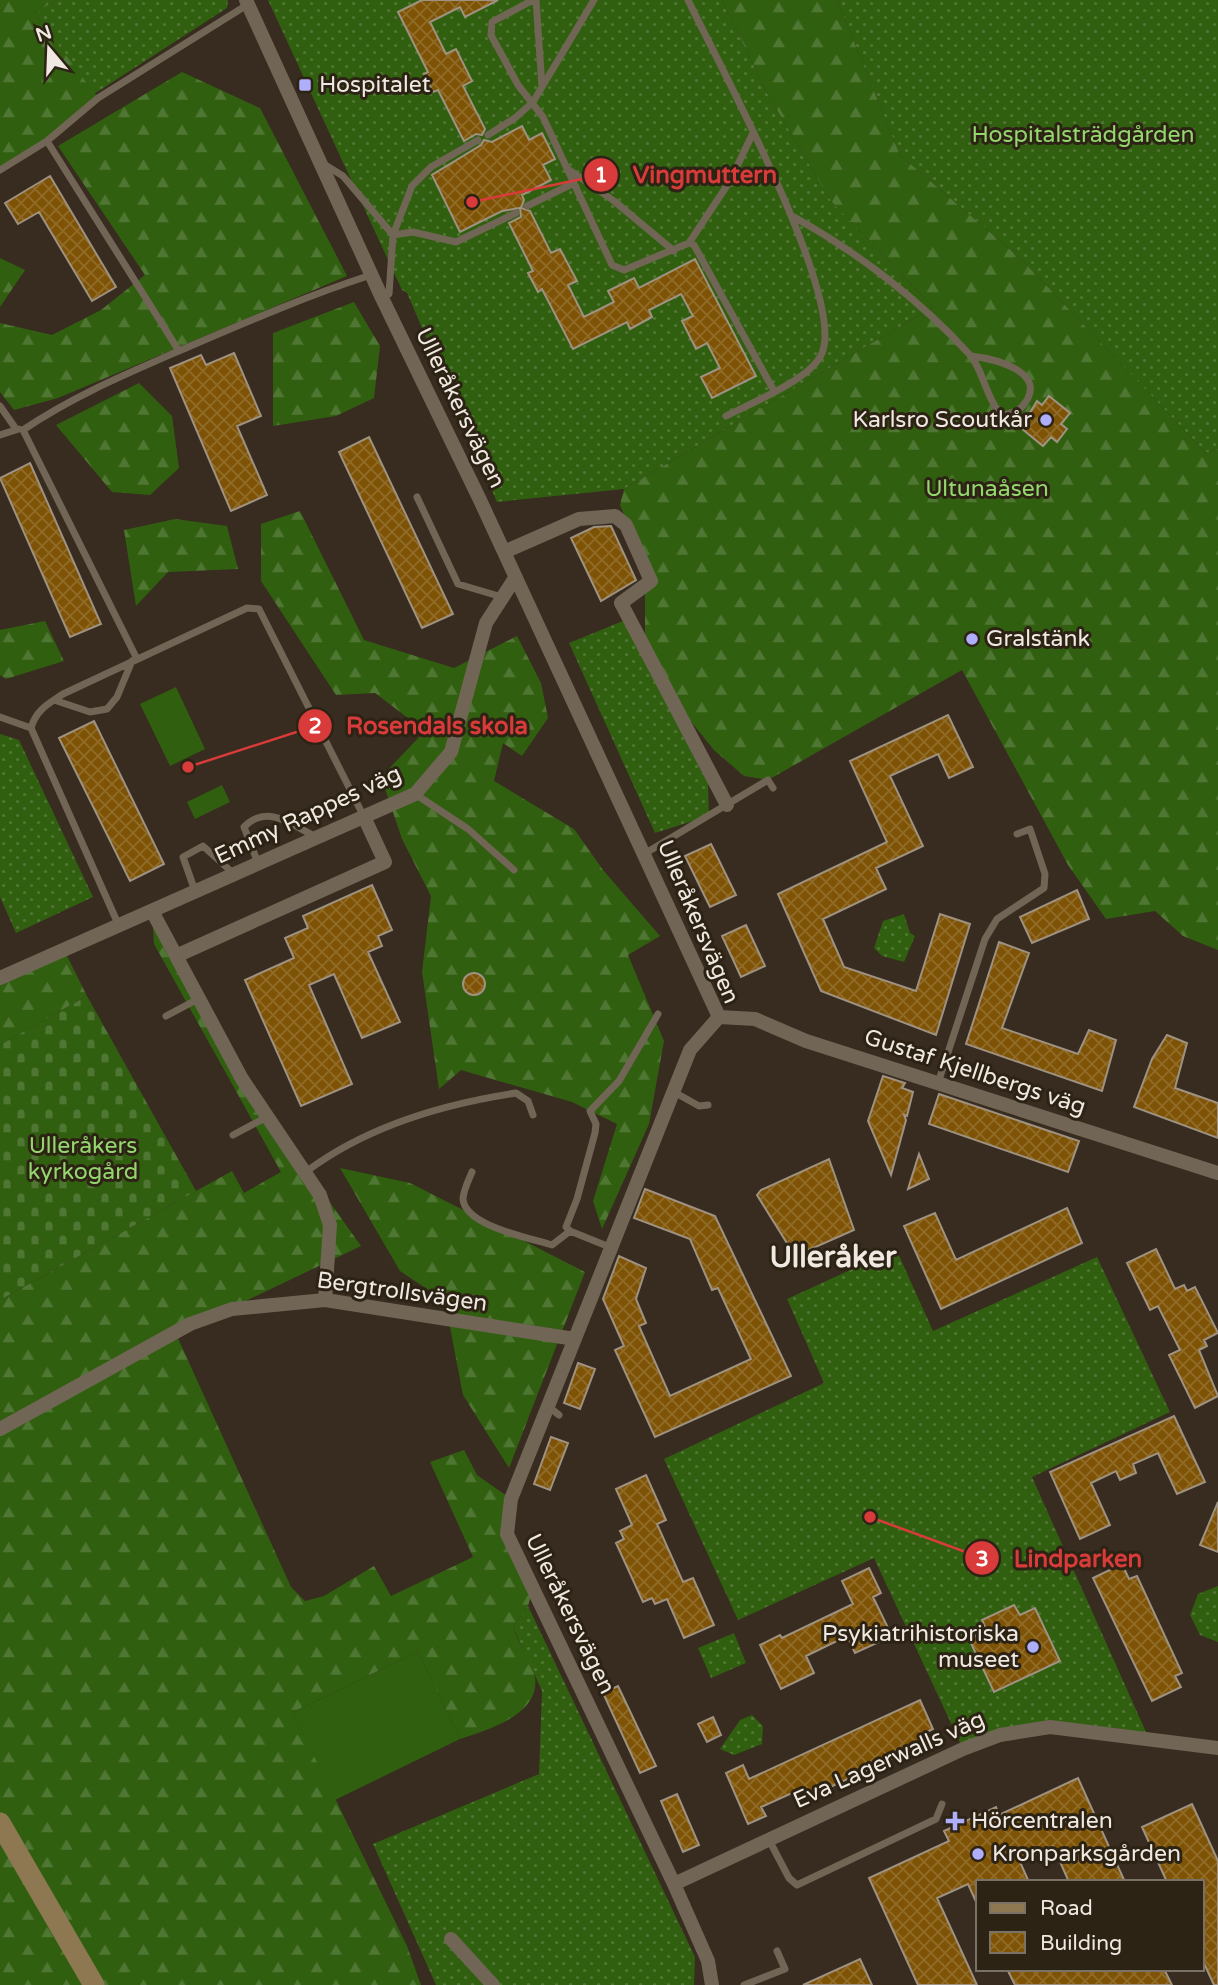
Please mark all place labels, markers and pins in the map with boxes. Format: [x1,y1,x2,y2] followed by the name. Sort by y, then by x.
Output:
[319,71,431,99] place label: Hospitalet
[297,77,313,93] marker: Hospitalet
[584,152,791,197] callout: Vingmuttern
[853,406,1032,434] place label: Karlsro Scoutkår
[1038,412,1054,428] marker: Karlsro Scoutkår
[986,625,1090,653] place label: Gralstänk
[964,631,980,647] marker: Gralstänk
[297,703,542,748] callout: Rosendals skola
[965,1536,1156,1581] callout: Lindparken
[822,1620,1019,1674] place label: Psykiatrihistoriska museet
[1025,1639,1041,1655] marker: Psykiatrihistoriska museet
[971,1807,1113,1835] place label: Hörcentralen
[945,1811,965,1831] marker: Hörcentralen
[992,1840,1181,1868] place label: Kronparksgården
[970,1846,986,1862] marker: Kronparksgården

